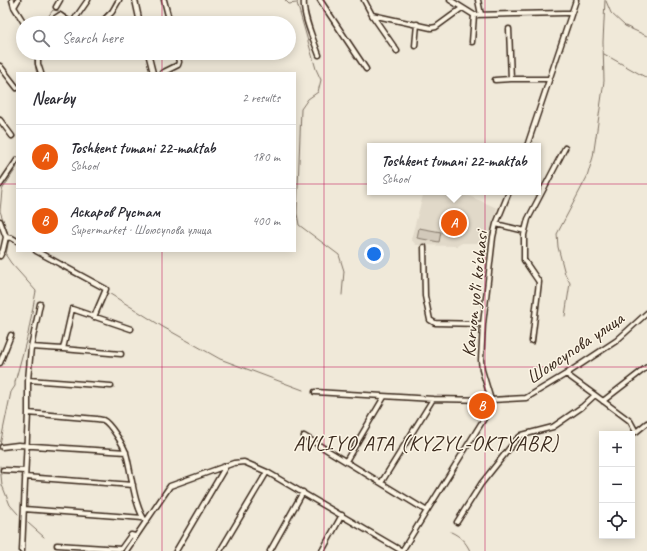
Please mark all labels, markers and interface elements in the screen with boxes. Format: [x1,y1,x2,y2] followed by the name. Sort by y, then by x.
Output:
[16,16,296,60] search box
[30,27,52,49] icon: search
[62,29,123,48] text: Search here
[32,88,75,109] text: Nearby
[242,90,280,106] text: 2 results
[70,139,215,158] text: Toshkent tumani 22-maktab
[367,143,541,195] popup
[42,149,48,165] text: A
[252,149,280,165] text: 180 m
[381,152,527,171] text: Toshkent tumani 22-maktab
[70,158,98,174] text: School
[381,171,409,187] text: School
[70,203,160,222] text: Аскаров Рустам
[441,208,467,238] pin: A
[42,213,48,229] text: B
[252,213,280,229] text: 400 m
[70,222,211,238] text: Supermarket · Шоюсупова улица
[456,227,494,358] street label: Karvon yo‘li ko'chasi
[364,244,384,264] your location
[522,306,630,389] street label: Шоюсупова улица
[469,391,495,421] pin: B
[293,430,559,456] district label: AVLIYO ATA (KYZYL-OKTYABR)
[599,431,635,539] map controls
[599,431,635,467] button: +
[599,467,635,503] button: −
[599,503,635,539] button: locate

